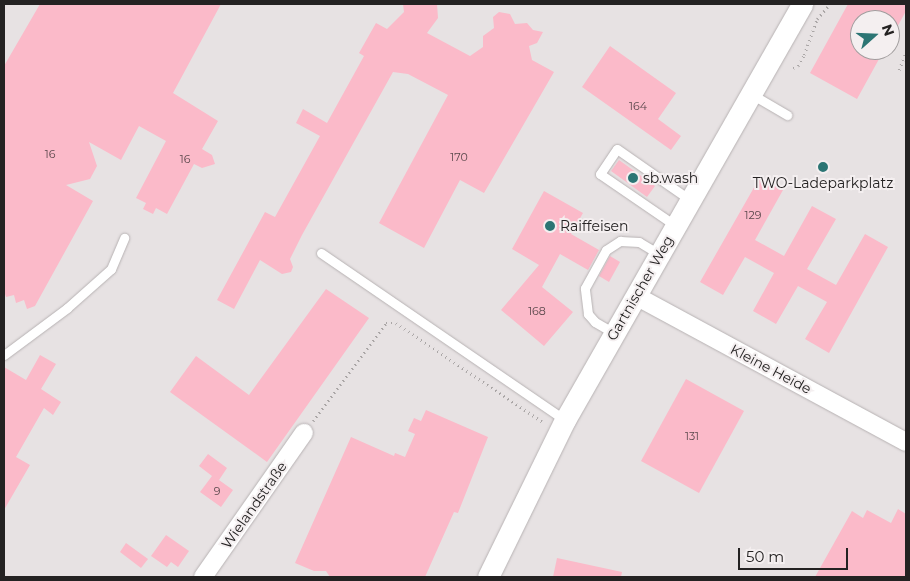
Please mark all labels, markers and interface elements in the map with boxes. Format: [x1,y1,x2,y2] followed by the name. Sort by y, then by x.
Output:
[850,10,900,60] north arrow
[878,22,899,39] text: N
[629,99,647,113] house number: 164
[45,147,55,161] house number: 16
[450,150,468,164] house number: 170
[180,152,190,166] house number: 16
[817,161,829,173] marker: TWO-Ladeparkplatz
[643,170,698,186] place label: sb.wash
[627,172,639,184] marker: sb.wash
[753,175,893,191] place label: TWO-Ladeparkplatz
[745,208,761,222] house number: 129
[560,218,628,234] place label: Raiffeisen
[544,220,556,232] marker: Raiffeisen
[603,233,677,343] street label: Gartnischer Weg
[528,304,546,318] house number: 168
[728,341,814,397] street label: Kleine Heide
[685,429,699,443] house number: 131
[218,458,290,552] street label: Wielandstraße
[214,484,220,498] house number: 9
[740,538,850,570] scale bar
[746,547,784,566] text: 50 m

